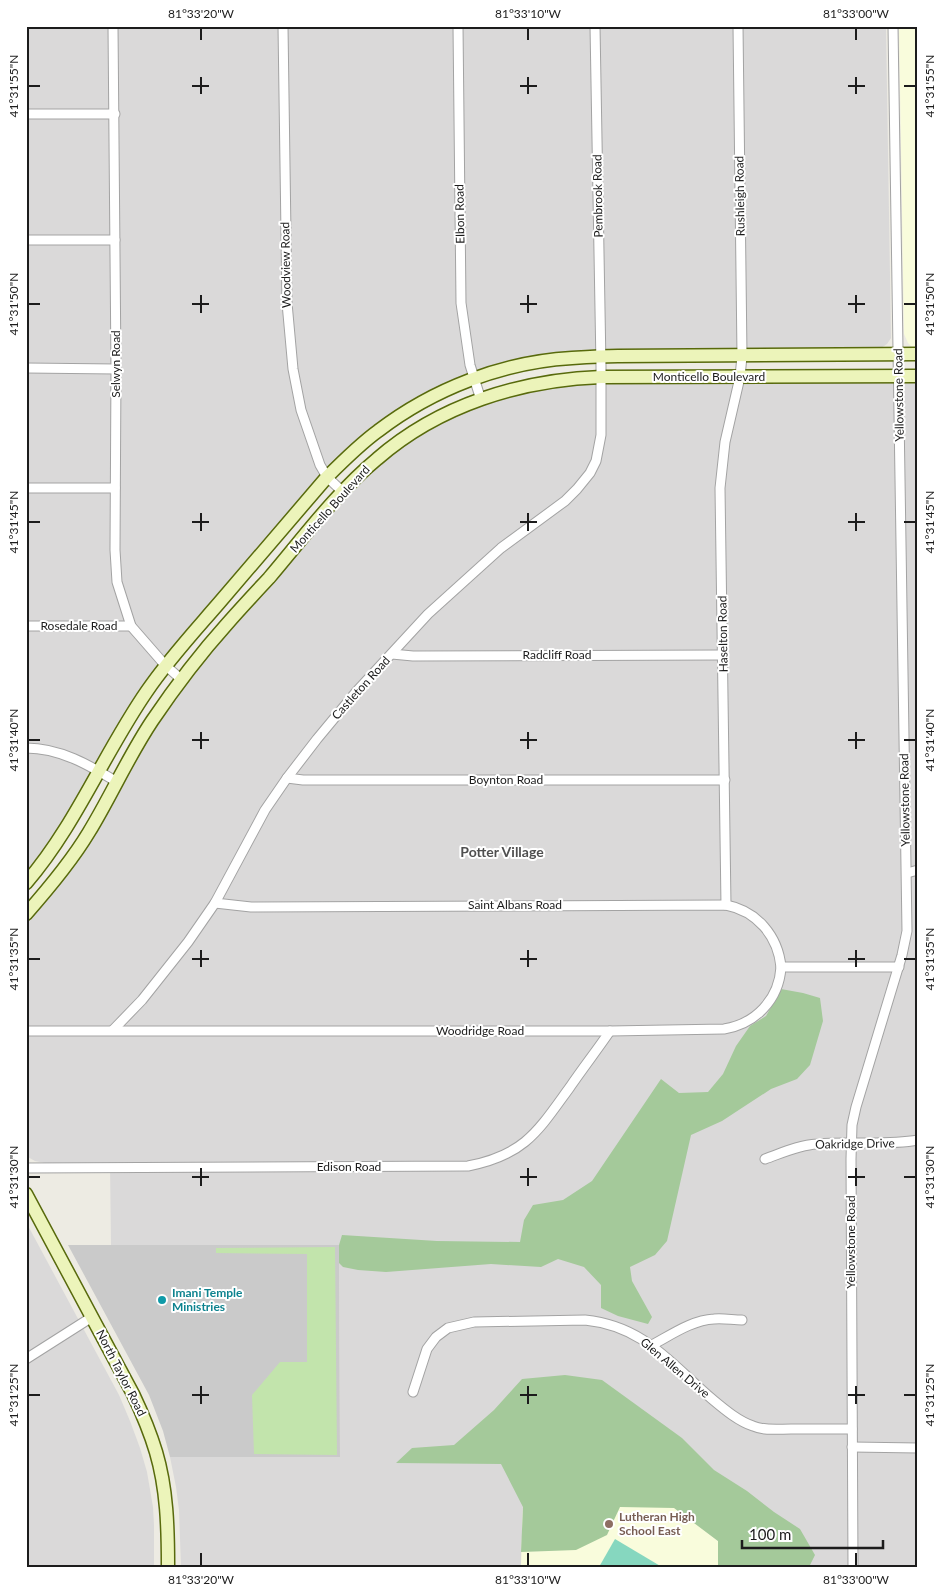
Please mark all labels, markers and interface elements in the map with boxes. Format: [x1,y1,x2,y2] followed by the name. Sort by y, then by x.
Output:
[168,6,235,21] text: 81°33'20"W
[495,6,562,21] text: 81°33'10"W
[823,6,890,21] text: 81°33'00"W
[6,55,21,117] text: 41°31'55"N
[922,55,937,117] text: 41°31'55"N
[589,154,606,238] street label: Pembrook Road
[731,156,748,236] street label: Rushleigh Road
[451,184,468,244] street label: Elbon Road
[277,222,294,308] street label: Woodview Road
[6,273,21,335] text: 41°31'50"N
[922,273,937,335] text: 41°31'50"N
[108,330,123,398] street label: Selwyn Road
[890,348,907,442] street label: Yellowstone Road
[653,369,765,384] street label: Monticello Boulevard
[286,462,373,555] street label: Monticello Boulevard
[6,491,21,553] text: 41°31'45"N
[922,491,937,553] text: 41°31'45"N
[714,595,731,673] street label: Haselton Road
[40,618,118,633] street label: Rosedale Road
[522,647,592,662] street label: Radcliff Road
[328,653,393,722] street label: Castleton Road
[6,709,21,771] text: 41°31'40"N
[922,709,937,771] text: 41°31'40"N
[896,753,913,847] street label: Yellowstone Road
[469,772,543,787] street label: Boynton Road
[460,843,544,860] district label: Potter Village
[468,897,562,912] street label: Saint Albans Road
[6,928,21,990] text: 41°31'35"N
[922,928,937,990] text: 41°31'35"N
[436,1023,524,1038] street label: Woodridge Road
[815,1135,895,1152] street label: Oakridge Drive
[6,1146,21,1208] text: 41°31'30"N
[922,1146,937,1208] text: 41°31'30"N
[317,1159,381,1174] street label: Edison Road
[843,1195,858,1289] street label: Yellowstone Road
[172,1285,243,1314] place label: Imani Temple Ministries
[156,1294,168,1306] marker: Imani Temple Ministries
[93,1327,150,1419] street label: North Taylor Road
[638,1334,713,1401] street label: Glen Allen Drive
[6,1364,21,1426] text: 41°31'25"N
[922,1364,937,1426] text: 41°31'25"N
[619,1509,695,1538] place label: Lutheran High School East
[603,1518,615,1530] marker: Lutheran High School East
[742,1518,883,1550] scale bar
[749,1525,791,1543] text: 100 m
[168,1572,235,1587] text: 81°33'20"W
[495,1572,562,1587] text: 81°33'10"W
[823,1572,890,1587] text: 81°33'00"W

